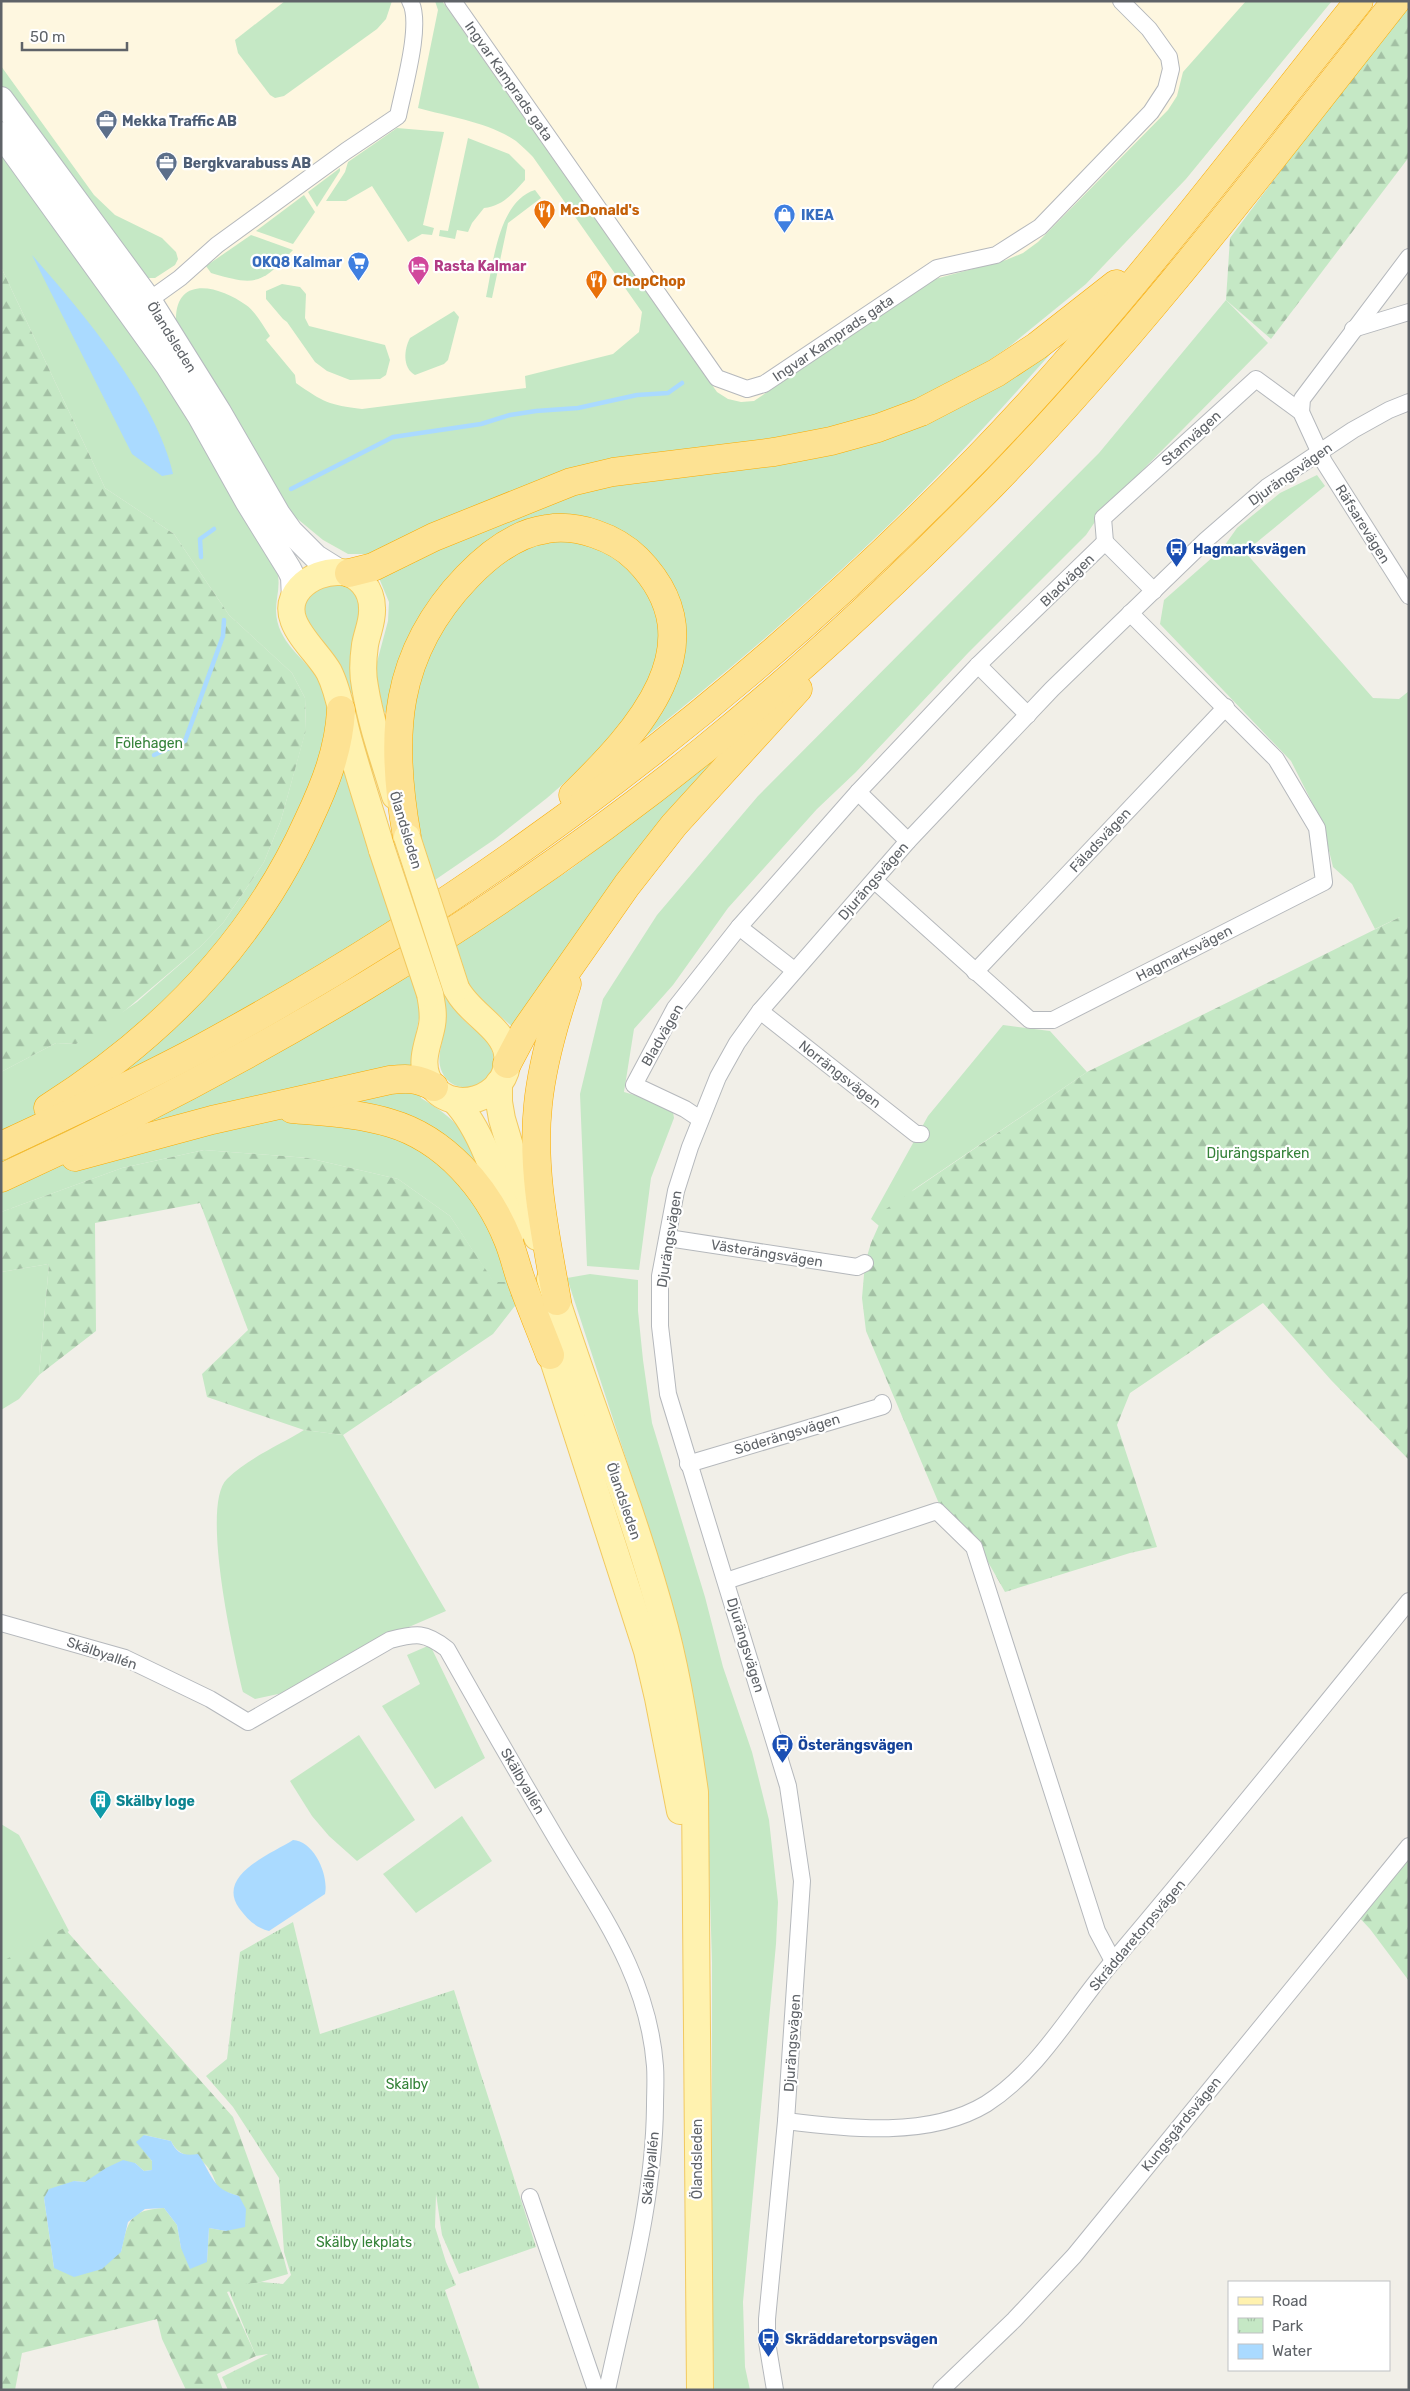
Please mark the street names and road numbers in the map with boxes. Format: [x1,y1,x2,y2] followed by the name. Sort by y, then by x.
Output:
[461,18,556,144] street label: Ingvar Kamprads gata
[770,292,897,385] street label: Ingvar Kamprads gata
[143,299,200,376] street label: Ölandsleden
[1158,407,1225,469] street label: Stamvägen
[1245,439,1335,510] street label: Djurängsvägen
[1332,482,1394,567] street label: Räfsarevägen
[1037,550,1098,610] street label: Bladvägen
[386,789,425,871] street label: Ölandsleden
[1066,805,1134,876] street label: Fäladsvägen
[835,839,912,924] street label: Djurängsvägen
[1133,922,1235,985] street label: Hagmarksvägen
[638,1001,687,1069] street label: Bladvägen
[795,1037,884,1112] street label: Norrängsvägen
[653,1189,686,1289] street label: Djurängsvägen
[710,1236,824,1271] street label: Västerängsvägen
[732,1410,842,1459] street label: Söderängsvägen
[602,1460,645,1542] street label: Ölandsleden
[723,1596,768,1695] street label: Djurängsvägen
[64,1634,139,1673] street label: Skälbyallén
[497,1745,548,1817] street label: Skälbyallén
[1086,1876,1189,1994] street label: Skräddaretorpsvägen
[781,1993,804,2093] street label: Djurängsvägen
[1138,2074,1225,2175] street label: Kungsgårdsvägen
[689,2119,706,2199] street label: Ölandsleden
[638,2131,663,2205] street label: Skälbyallén

